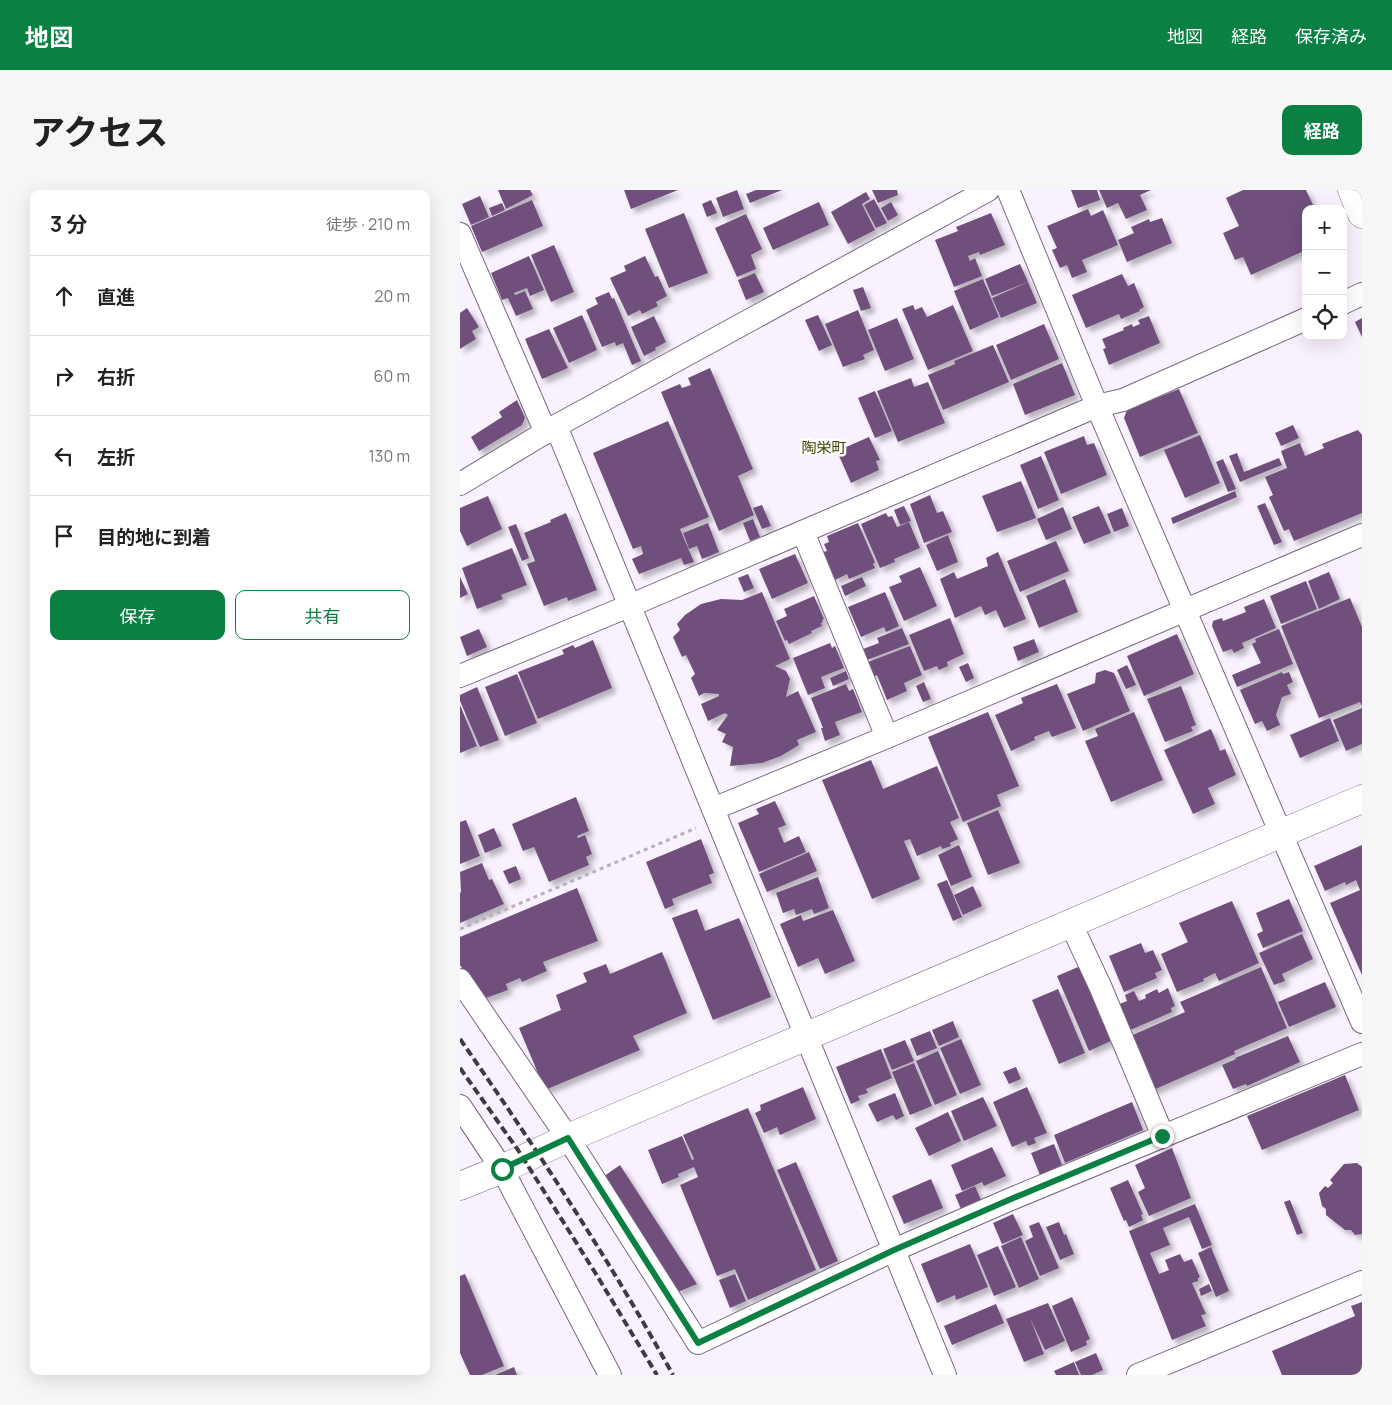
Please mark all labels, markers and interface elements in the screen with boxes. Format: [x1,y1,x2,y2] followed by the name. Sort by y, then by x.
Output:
[25,20,73,53] text: 地図
[1167,24,1203,48] text: 地図
[1231,24,1267,48] text: 経路
[1295,24,1367,48] text: 保存済み
[1282,105,1362,155] button: 経路
[30,108,168,156] text: アクセス
[1302,205,1347,340] map controls
[1302,205,1347,250] button: +
[50,210,87,238] text: 3 分
[326,213,410,235] text: 徒歩 · 210 m
[1302,250,1347,295] button: −
[50,282,78,310] icon: ahead
[97,284,135,310] text: 直進
[374,285,410,307] text: 20 m
[1302,295,1347,340] button: locate
[50,362,78,390] icon: right
[97,364,135,390] text: 右折
[374,365,410,387] text: 60 m
[801,437,847,458] district label: 陶栄町
[50,442,78,470] icon: left
[97,444,135,470] text: 左折
[368,445,410,467] text: 130 m
[50,522,78,550] icon: arrive
[97,524,211,550] text: 目的地に到着
[50,590,225,640] button: 保存
[235,590,410,640] button: 共有
[1151,1125,1174,1148] route end
[491,1158,514,1181] route start

